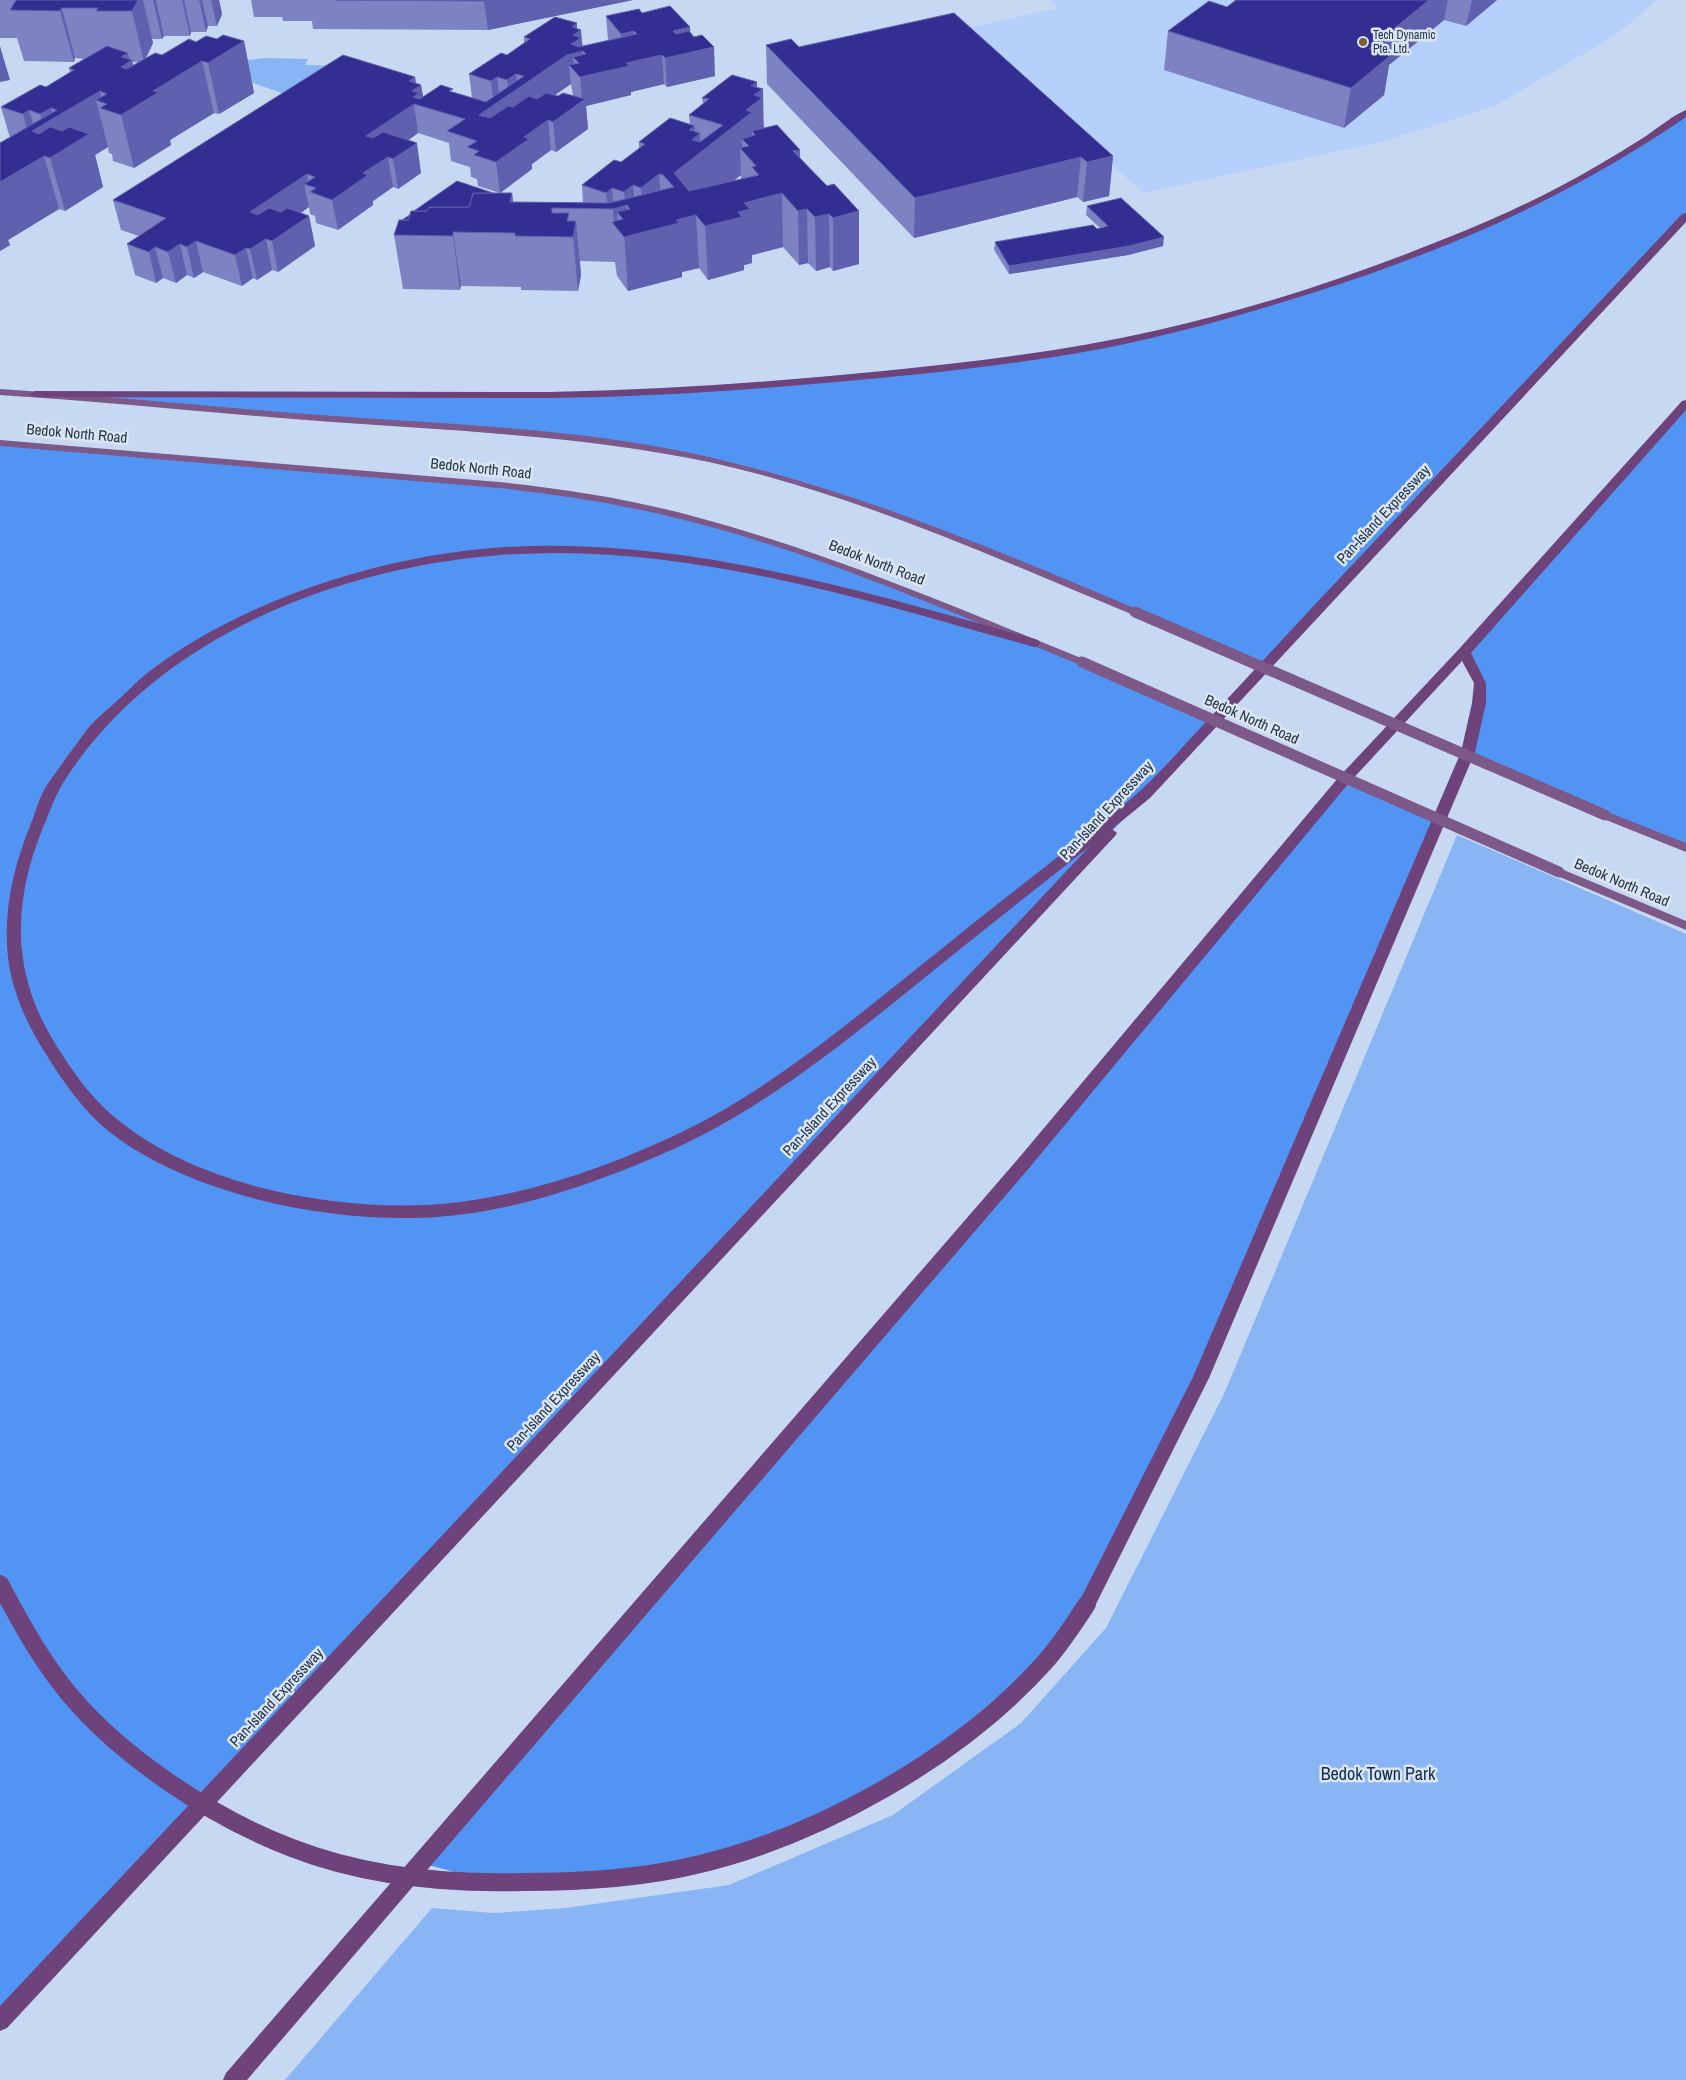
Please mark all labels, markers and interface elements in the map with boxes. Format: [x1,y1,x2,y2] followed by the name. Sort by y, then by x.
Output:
[1373,27,1435,57] place label: Tech Dynamic Pte. Ltd.
[1357,36,1369,48] marker: Tech Dynamic Pte. Ltd.
[26,418,128,448] street label: Bedok North Road
[430,452,532,484] street label: Bedok North Road
[1331,459,1435,568] street label: Pan-Island Expressway
[826,534,928,590] street label: Bedok North Road
[1202,689,1302,749] street label: Bedok North Road
[1054,755,1158,864] street label: Pan-Island Expressway
[1571,853,1673,911] street label: Bedok North Road
[777,1051,881,1160] street label: Pan-Island Expressway
[501,1346,605,1455] street label: Pan-Island Expressway
[224,1642,328,1751] street label: Pan-Island Expressway
[1321,1761,1436,1786] park label: Bedok Town Park

